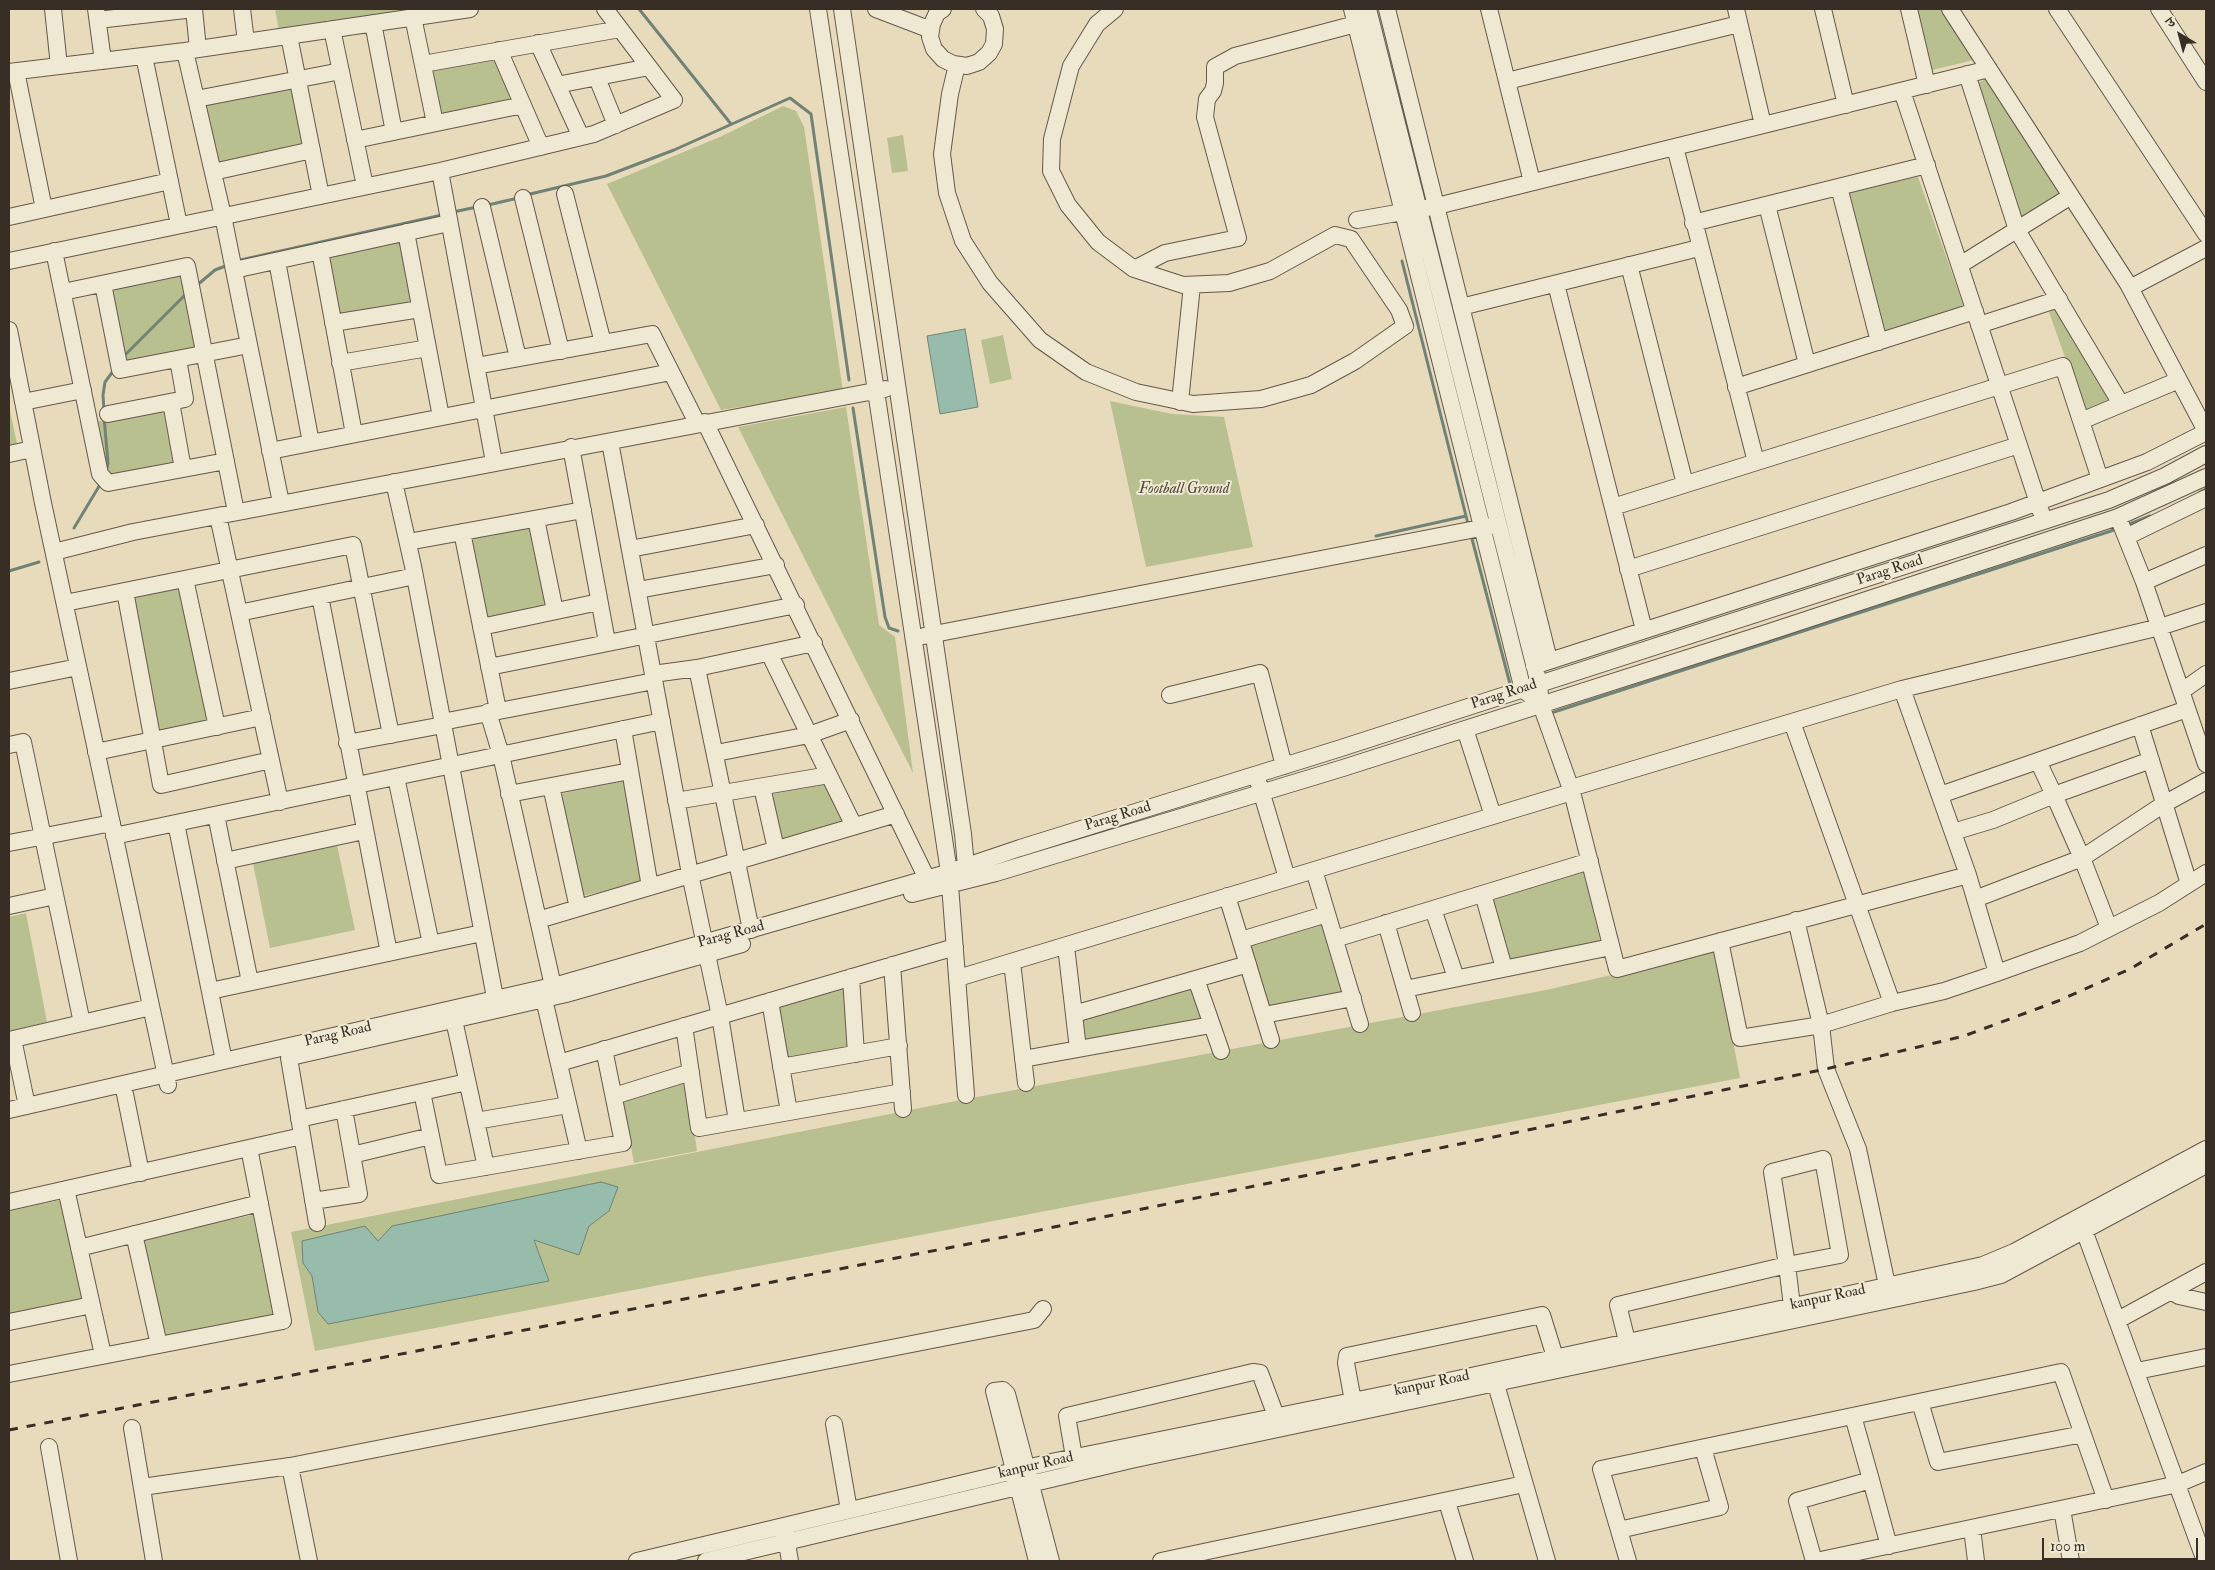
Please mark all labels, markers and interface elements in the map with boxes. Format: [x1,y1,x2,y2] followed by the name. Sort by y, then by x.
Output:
[2155,10,2205,60] north arrow
[2163,14,2179,32] text: उ
[1139,481,1229,499] park label: Football Ground
[1855,552,1925,590] street label: Parag Road
[1469,676,1539,714] street label: Parag Road
[1083,798,1153,836] street label: Parag Road
[696,917,766,953] street label: Parag Road
[303,1019,373,1051] street label: Parag Road
[1789,1281,1867,1315] street label: kanpur Road
[1393,1367,1471,1401] street label: kanpur Road
[997,1449,1075,1483] street label: kanpur Road
[2045,1528,2201,1560] scale bar
[2050,1537,2085,1556] text: 100 m

